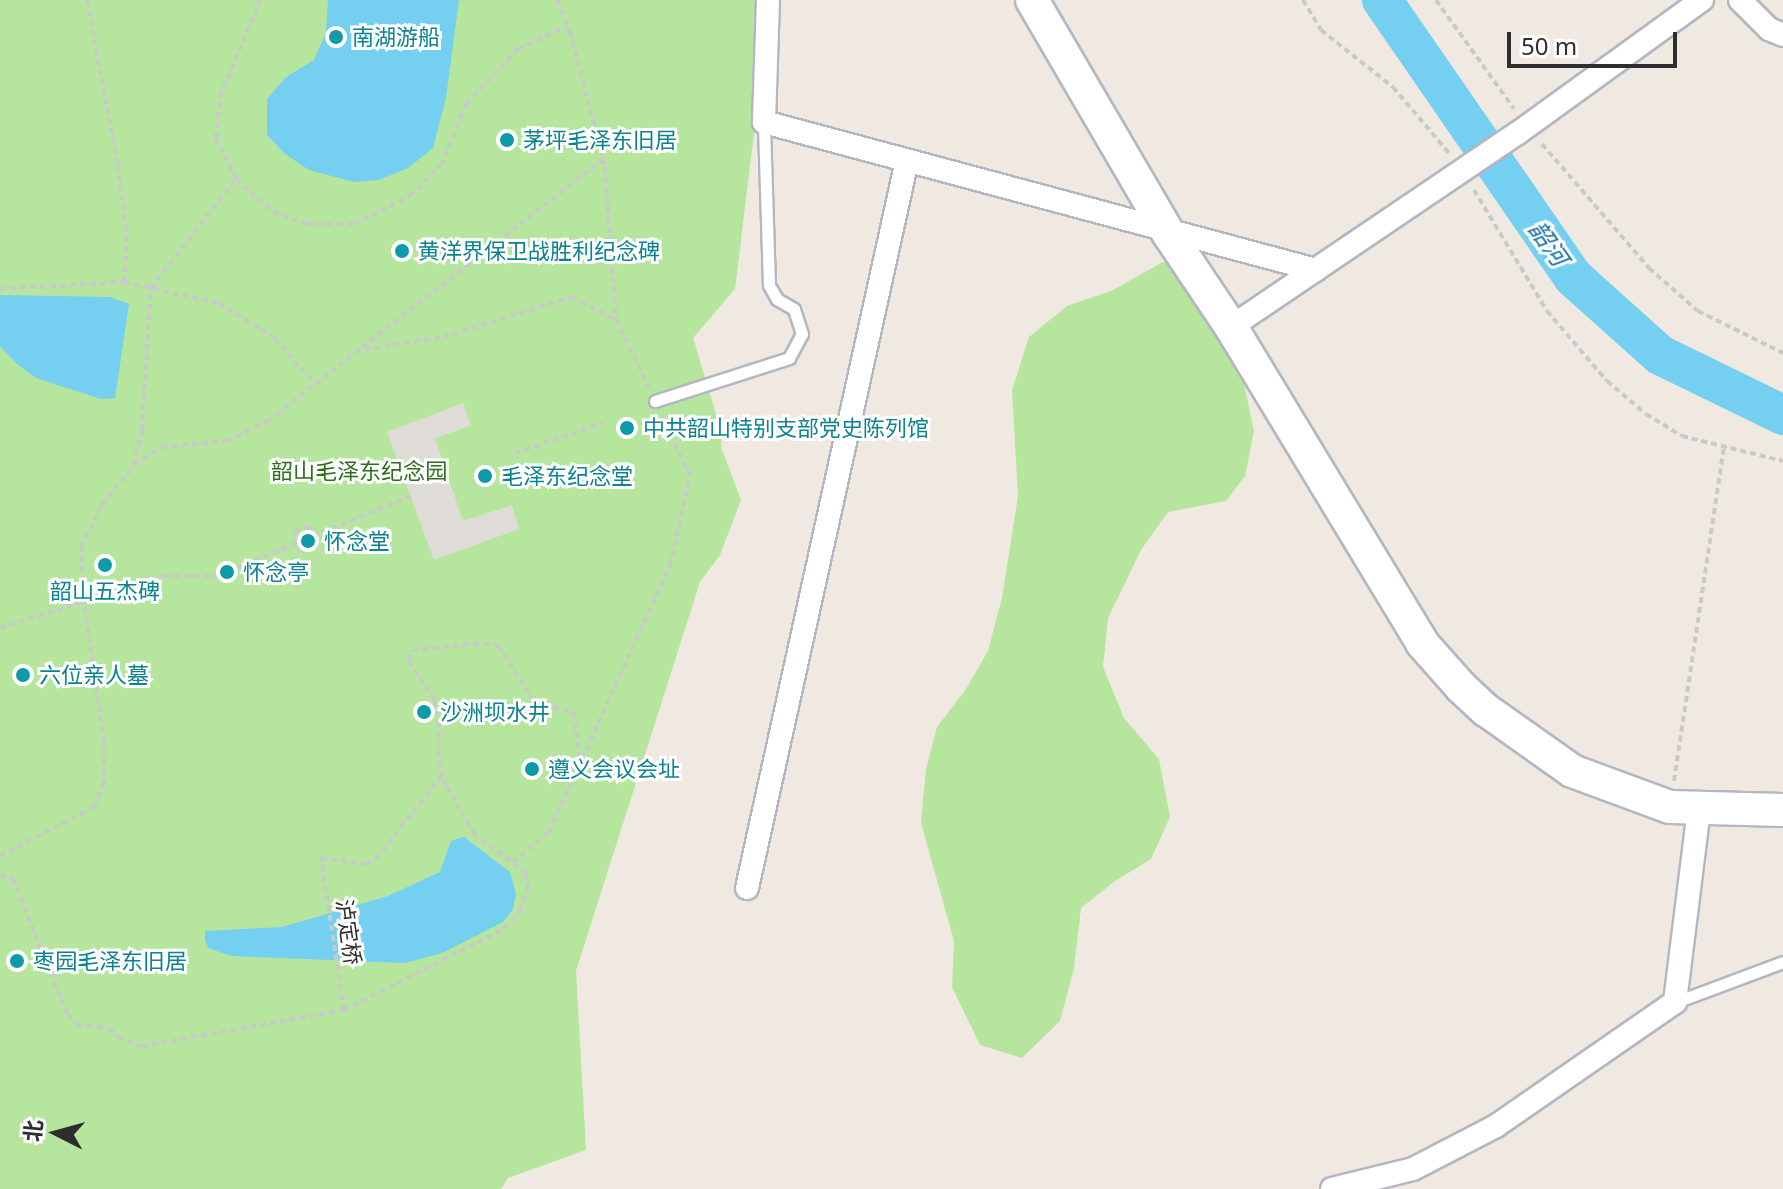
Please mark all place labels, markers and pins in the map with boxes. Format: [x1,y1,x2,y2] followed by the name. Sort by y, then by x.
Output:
[352,24,440,50] place label: 南湖游船
[327,28,345,46] marker: 南湖游船
[523,127,677,153] place label: 茅坪毛泽东旧居
[498,131,516,149] marker: 茅坪毛泽东旧居
[418,238,660,264] place label: 黄洋界保卫战胜利纪念碑
[393,242,411,260] marker: 黄洋界保卫战胜利纪念碑
[643,415,929,441] place label: 中共韶山特别支部党史陈列馆
[618,419,636,437] marker: 中共韶山特别支部党史陈列馆
[501,463,633,489] place label: 毛泽东纪念堂
[476,467,494,485] marker: 毛泽东纪念堂
[324,528,390,554] place label: 怀念堂
[299,532,317,550] marker: 怀念堂
[96,556,114,574] marker: 韶山五杰碑
[243,559,309,585] place label: 怀念亭
[218,563,236,581] marker: 怀念亭
[50,578,160,604] place label: 韶山五杰碑
[39,662,149,688] place label: 六位亲人墓
[14,666,32,684] marker: 六位亲人墓
[440,699,550,725] place label: 沙洲坝水井
[415,703,433,721] marker: 沙洲坝水井
[548,756,680,782] place label: 遵义会议会址
[523,760,541,778] marker: 遵义会议会址
[33,948,187,974] place label: 枣园毛泽东旧居
[8,952,26,970] marker: 枣园毛泽东旧居

